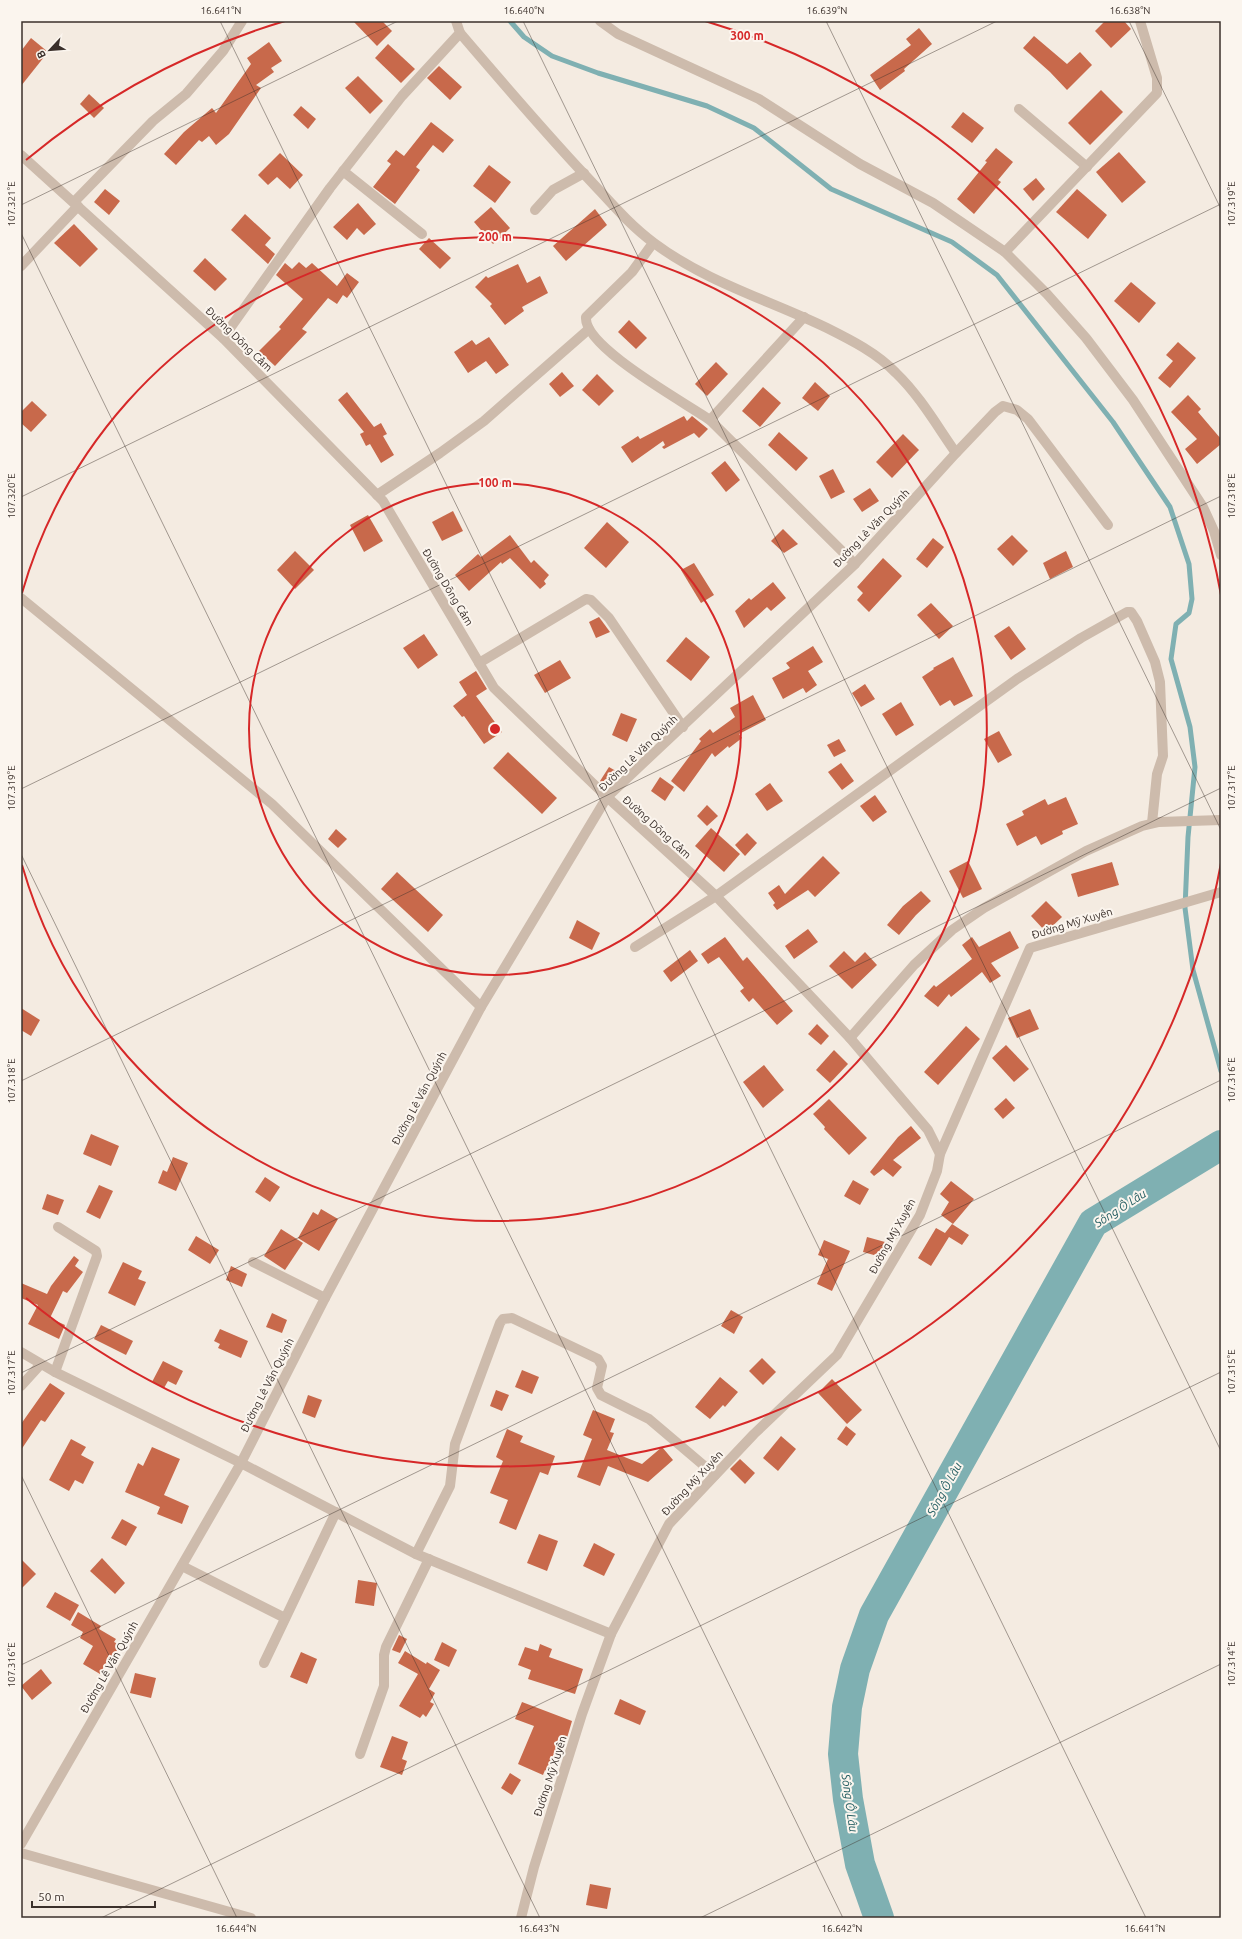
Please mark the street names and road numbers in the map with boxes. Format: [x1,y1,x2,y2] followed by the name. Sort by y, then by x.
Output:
[203,304,275,374] street label: Đường Dõng Cảm
[831,486,911,570] street label: Đường Lê Văn Quýnh
[420,546,476,628] street label: Đường Dõng Cảm
[596,713,680,793] street label: Đường Lê Văn Quýnh
[620,793,694,861] street label: Đường Dõng Cảm
[1030,905,1114,941] street label: Đường Mỹ Xuyên
[389,1049,449,1147] street label: Đường Lê Văn Quýnh
[866,1196,918,1276] street label: Đường Mỹ Xuyên
[238,1336,296,1434] street label: Đường Lê Văn Quýnh
[659,1448,725,1518] street label: Đường Mỹ Xuyên
[78,1619,140,1715] street label: Đường Lê Văn Quýnh
[531,1734,569,1818] street label: Đường Mỹ Xuyên

